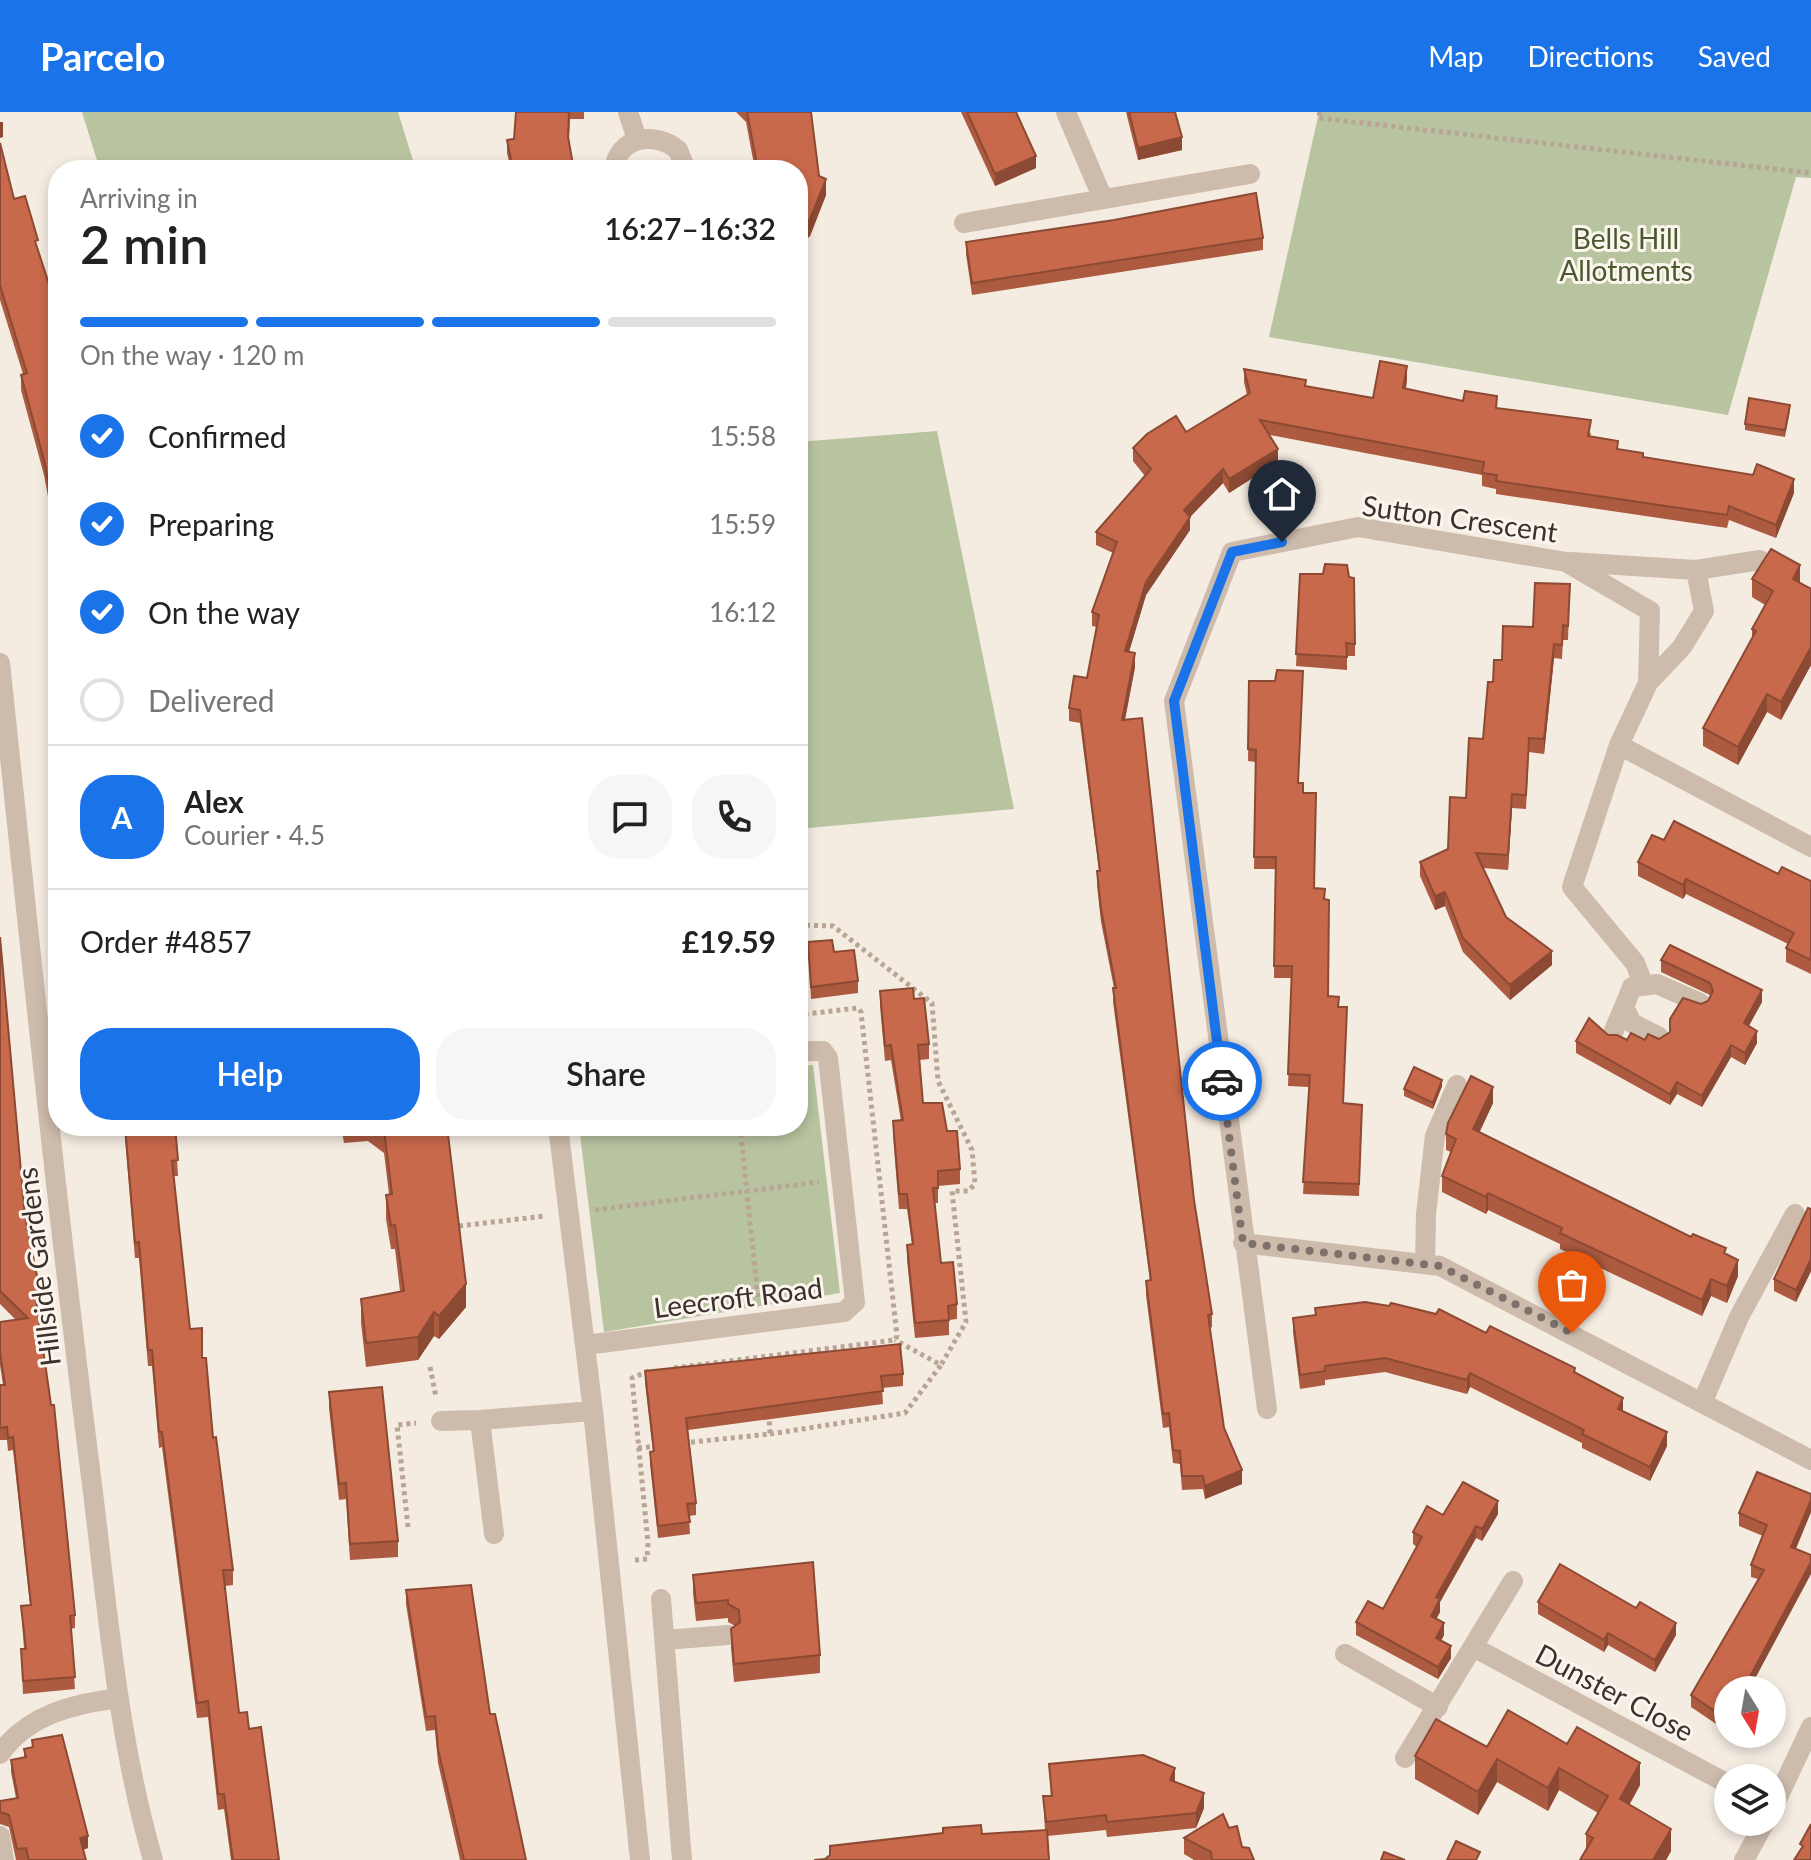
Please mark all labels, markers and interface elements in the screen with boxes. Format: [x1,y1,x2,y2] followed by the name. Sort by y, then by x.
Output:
[40,33,165,79] text: Parcelo
[1428,39,1483,73] text: Map
[1527,39,1654,73] text: Directions
[1698,39,1771,73] text: Saved
[80,182,198,214] text: Arriving in
[604,210,776,246] text: 16:27–16:32
[80,213,208,275] text: 2 min
[1559,221,1693,287] park label: Bells Hill Allotments
[80,339,304,371] text: On the way · 120 m
[80,414,124,458] icon: check
[148,418,287,454] text: Confirmed
[709,420,776,452] text: 15:58
[1248,460,1316,542] pin
[1260,472,1304,516] icon: home
[1360,487,1560,549] street label: Sutton Crescent
[80,502,124,546] icon: check
[148,506,274,542] text: Preparing
[709,508,776,540] text: 15:59
[80,590,124,634] icon: check
[148,594,300,630] text: On the way
[709,596,776,628] text: 16:12
[148,682,275,718] text: Delivered
[588,775,672,859] button: chat
[692,775,776,859] button: phone
[184,783,244,819] text: Alex
[112,799,132,835] text: A
[184,819,325,851] text: Courier · 4.5
[80,923,252,959] text: Order #4857
[682,923,776,959] text: £19.59
[80,1028,420,1120] button: Help
[436,1028,776,1120] button: Share
[1182,1041,1262,1121] courier
[1200,1059,1244,1103] icon: car
[9,1166,67,1368] street label: Hillside Gardens
[1538,1251,1606,1333] pin
[1550,1263,1594,1307] icon: bag
[652,1270,824,1324] street label: Leecroft Road
[1530,1636,1700,1748] street label: Dunster Close
[1714,1676,1786,1748] north arrow
[1714,1676,1786,1836] map controls
[1714,1764,1786,1836] button: layers

